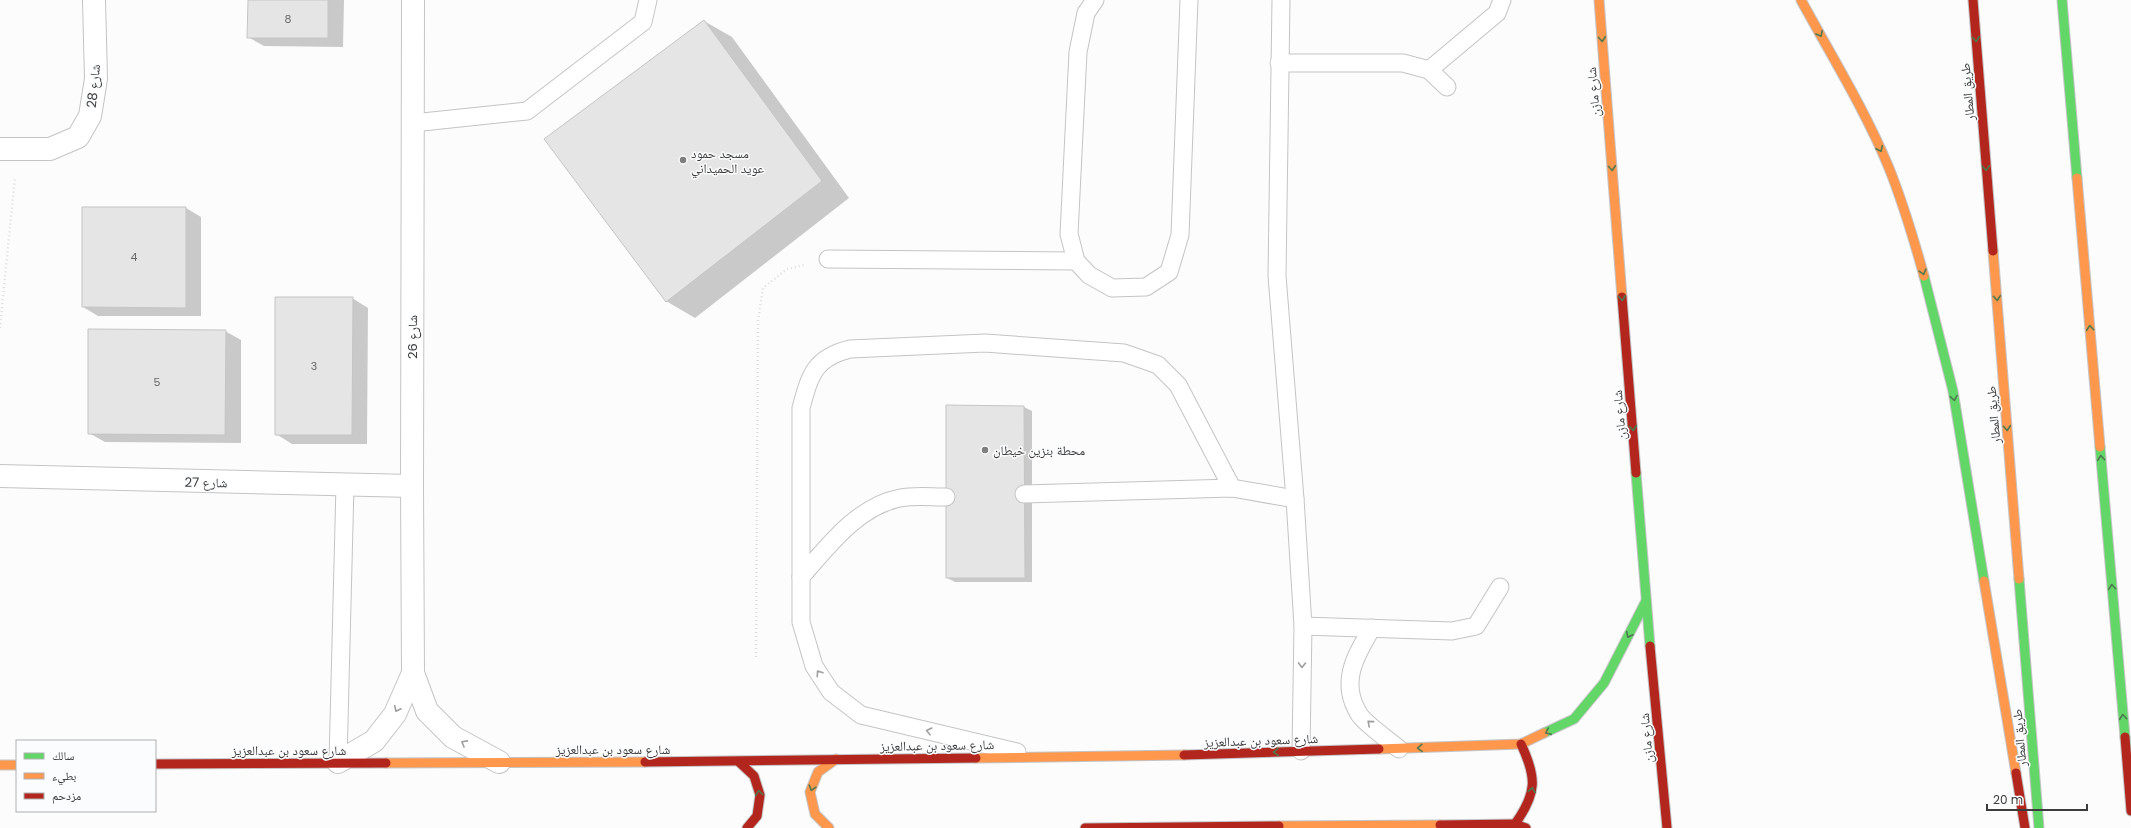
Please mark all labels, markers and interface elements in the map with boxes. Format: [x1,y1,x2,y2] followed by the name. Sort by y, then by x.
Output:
[285,11,292,27] house number: 8
[1816,30,1823,37] one-way arrow
[1597,36,1606,42] one-way arrow
[1971,36,1980,42] one-way arrow
[1956,62,1980,123] street label: طريق المطار
[82,63,105,109] street label: شارع 28
[1582,66,1605,118] street label: شارع مازن
[691,144,764,179] place label: مسجد حمود عويد الحميداني
[1875,145,1883,153] one-way arrow
[678,155,688,165] marker: مسجد حمود عويد الحميداني
[1608,165,1617,171] one-way arrow
[1982,165,1991,171] one-way arrow
[131,249,138,265] house number: 4
[1918,268,1927,275] one-way arrow
[1618,295,1627,301] one-way arrow
[1992,295,2001,301] one-way arrow
[403,315,422,359] street label: شارع 26
[2085,325,2094,331] one-way arrow
[311,358,317,374] house number: 3
[154,374,161,390] house number: 5
[1982,385,2006,446] street label: طريق المطار
[1608,389,1631,441] street label: شارع مازن
[1949,395,1958,401] one-way arrow
[1628,425,1637,431] one-way arrow
[2002,425,2011,431] one-way arrow
[993,441,1085,460] place label: محطة بنزين خيطان
[980,445,990,455] marker: محطة بنزين خيطان
[2096,454,2105,461] one-way arrow
[184,473,228,492] street label: شارع 27
[2107,584,2116,590] one-way arrow
[1626,631,1633,638] one-way arrow
[1298,662,1306,668] one-way arrow
[816,670,824,677] one-way arrow
[394,704,402,712] one-way arrow
[2008,708,2032,769] street label: طريق المطار
[1635,712,1658,764] street label: شارع مازن
[2119,714,2128,720] one-way arrow
[1367,721,1374,728] one-way arrow
[926,727,933,736] one-way arrow
[1544,727,1552,735] one-way arrow
[1203,729,1319,752] street label: شارع سعود بن عبدالعزيز
[879,735,994,756] street label: شارع سعود بن عبدالعزيز
[16,740,156,812] legend
[461,740,469,747] one-way arrow
[555,740,670,759] street label: شارع سعود بن عبدالعزيز
[231,741,346,760] street label: شارع سعود بن عبدالعزيز
[1417,744,1423,752] one-way arrow
[52,747,74,764] text: سالك
[1273,748,1279,756] one-way arrow
[52,767,76,786] text: بطيء
[808,784,817,791] one-way arrow
[1987,786,2087,812] scale bar
[52,787,81,804] text: مزدحم
[1528,787,1536,793] one-way arrow
[755,790,764,796] one-way arrow
[1993,791,2023,808] text: 20 m

